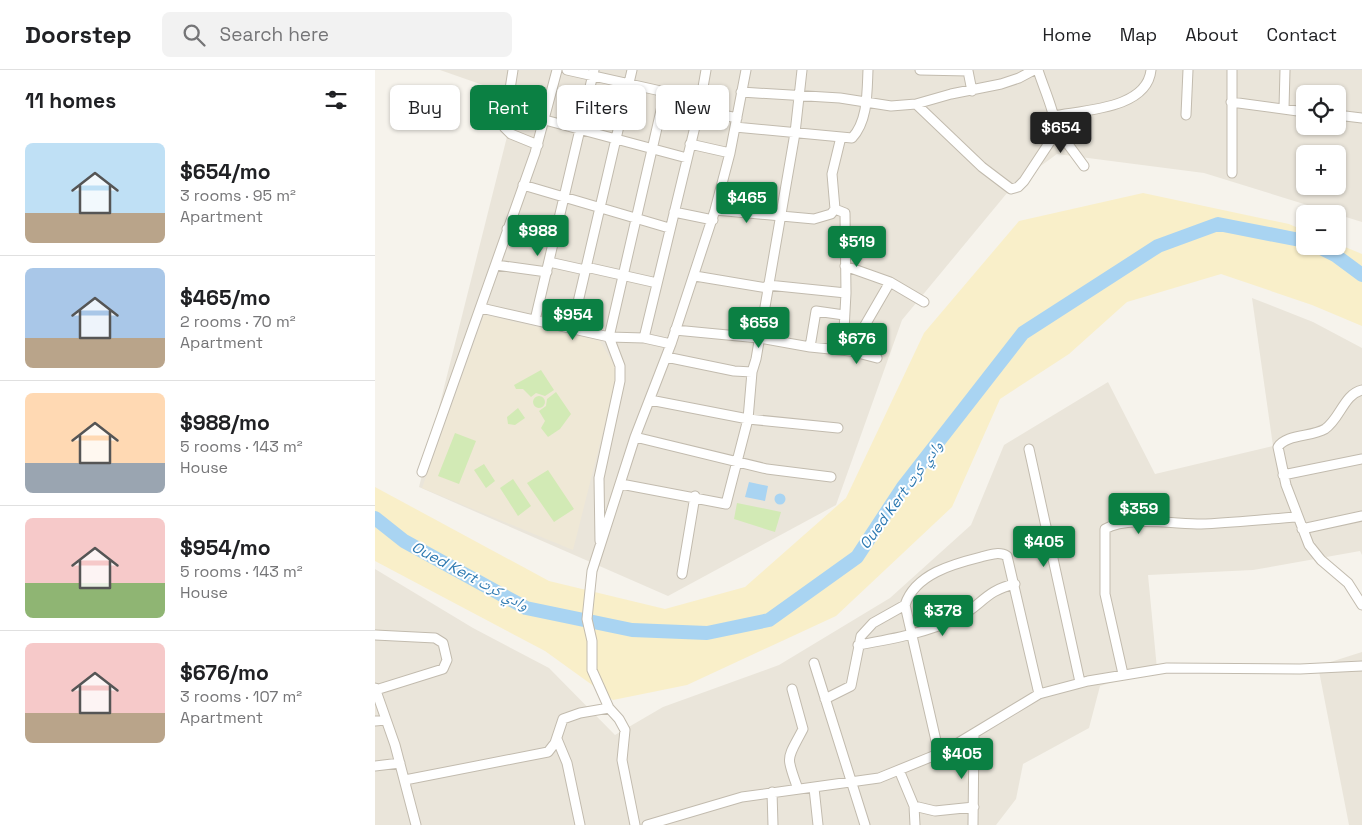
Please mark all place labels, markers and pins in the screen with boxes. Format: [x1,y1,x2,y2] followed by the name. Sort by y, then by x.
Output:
[1031,112,1091,154] pin: $654
[717,182,777,224] pin: $465
[508,214,568,257] pin: $988
[827,226,887,268] pin: $519
[543,298,603,341] pin: $954
[729,306,789,349] pin: $659
[827,322,887,365] pin: $676
[1109,492,1169,535] pin: $359
[1014,526,1074,568] pin: $405
[913,594,973,637] pin: $378
[932,738,992,780] pin: $405

